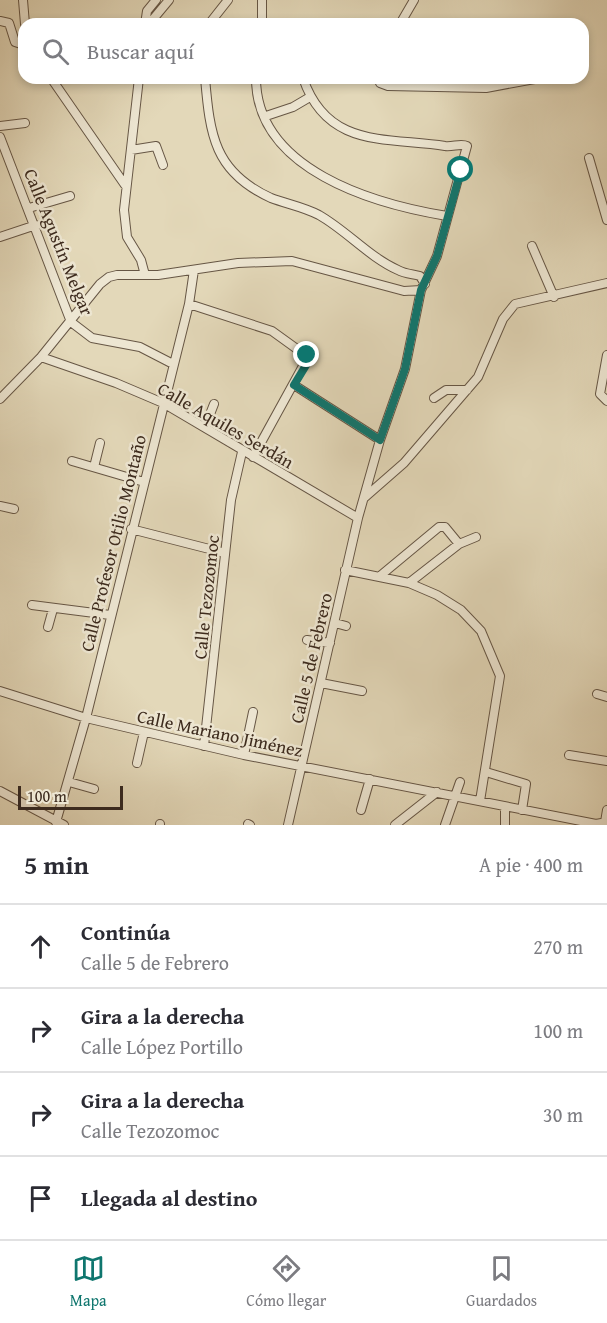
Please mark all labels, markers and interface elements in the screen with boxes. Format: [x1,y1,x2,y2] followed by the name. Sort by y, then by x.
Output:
[18,18,589,84] search box
[39,35,72,68] icon: search
[87,35,194,67] text: Buscar aquí
[447,156,473,182] route start
[17,165,101,320] street label: Calle Agustín Melgar
[293,341,319,367] route end
[153,375,299,475] street label: Calle Aquiles Serdán
[73,432,153,654] street label: Calle Profesor Otilio Montaño
[186,534,226,660] street label: Calle Tezozomoc
[283,590,339,726] street label: Calle 5 de Febrero
[135,702,305,764] street label: Calle Mariano Jiménez
[18,783,123,810] scale bar
[27,784,67,808] text: 100 m
[24,845,89,884] text: 5 min
[479,850,583,879] text: A pie · 400 m
[81,916,170,948] text: Continúa
[24,930,57,963] icon: ahead
[533,932,583,961] text: 270 m
[81,948,229,977] text: Calle 5 de Febrero
[81,1000,244,1032] text: Gira a la derecha
[24,1014,57,1047] icon: right
[533,1016,583,1045] text: 100 m
[81,1032,243,1061] text: Calle López Portillo
[81,1084,244,1116] text: Gira a la derecha
[24,1098,57,1131] icon: right
[543,1100,583,1129] text: 30 m
[81,1116,219,1145] text: Calle Tezozomoc
[24,1182,57,1215] icon: arrive
[81,1182,257,1214] text: Llegada al destino
[70,1252,107,1312] tab: Mapa
[246,1252,326,1312] tab: Cómo llegar
[466,1252,537,1312] tab: Guardados

